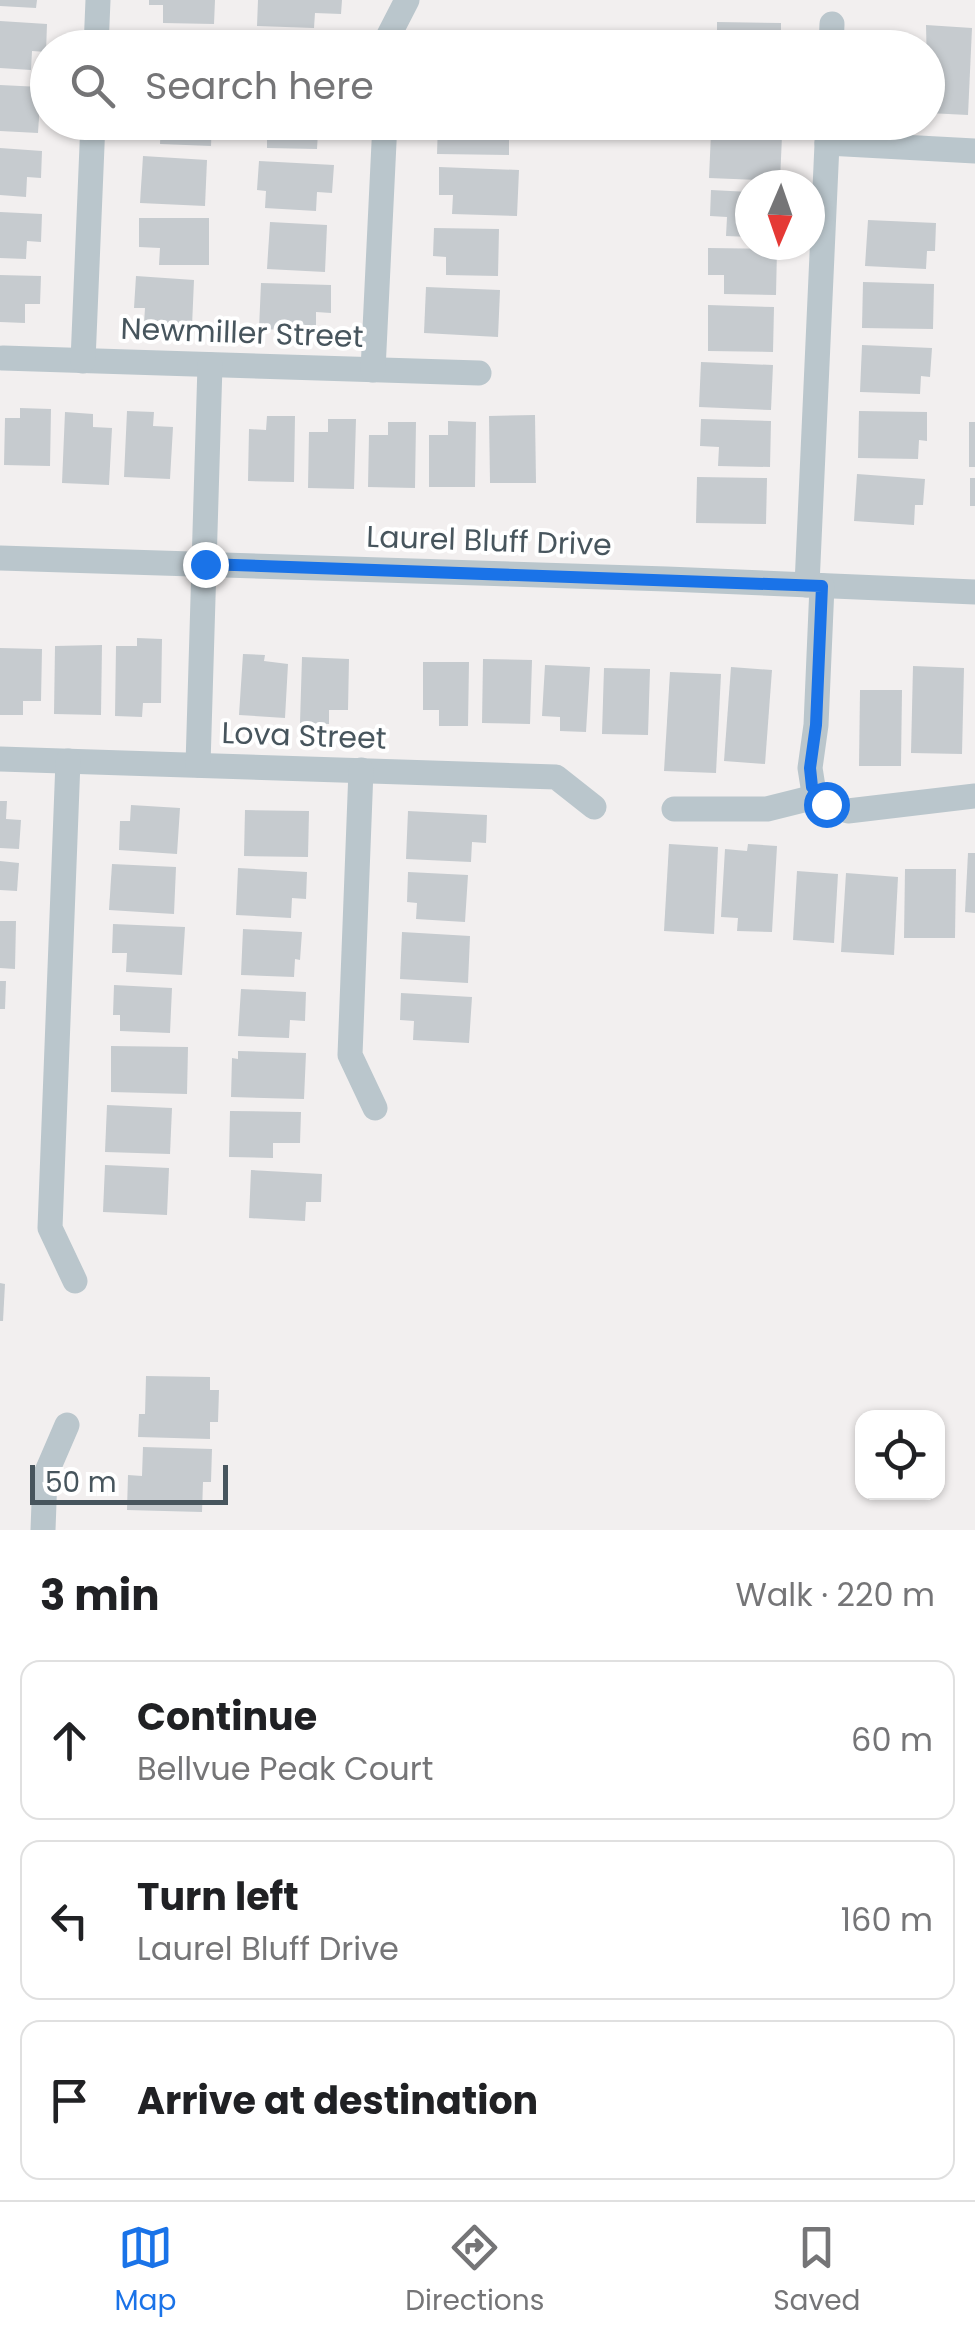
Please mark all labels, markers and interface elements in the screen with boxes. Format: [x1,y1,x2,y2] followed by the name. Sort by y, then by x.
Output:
[30,30,945,140] search box
[65,58,120,113] icon: search
[145,59,374,112] text: Search here
[735,170,825,260] north arrow
[120,307,364,358] street label: Newmiller Street
[366,515,612,566] street label: Laurel Bluff Drive
[183,542,229,588] route end
[221,711,387,760] street label: Lova Street
[804,782,850,828] route start
[855,1410,945,1500] map controls
[855,1410,945,1500] button: locate
[30,1460,228,1504] scale bar
[45,1463,116,1502] text: 50 m
[40,1566,160,1625] text: 3 min
[736,1572,935,1617] text: Walk · 220 m
[137,1690,317,1743] text: Continue
[42,1713,97,1768] icon: ahead
[851,1717,933,1762] text: 60 m
[137,1746,433,1791] text: Bellvue Peak Court
[137,1870,299,1923] text: Turn left
[42,1893,97,1948] icon: left
[841,1897,933,1942] text: 160 m
[137,1926,399,1971] text: Laurel Bluff Drive
[42,2073,97,2128] icon: arrive
[137,2074,538,2127] text: Arrive at destination
[114,2220,176,2322] tab: Map
[405,2220,544,2322] tab: Directions
[773,2220,861,2322] tab: Saved

